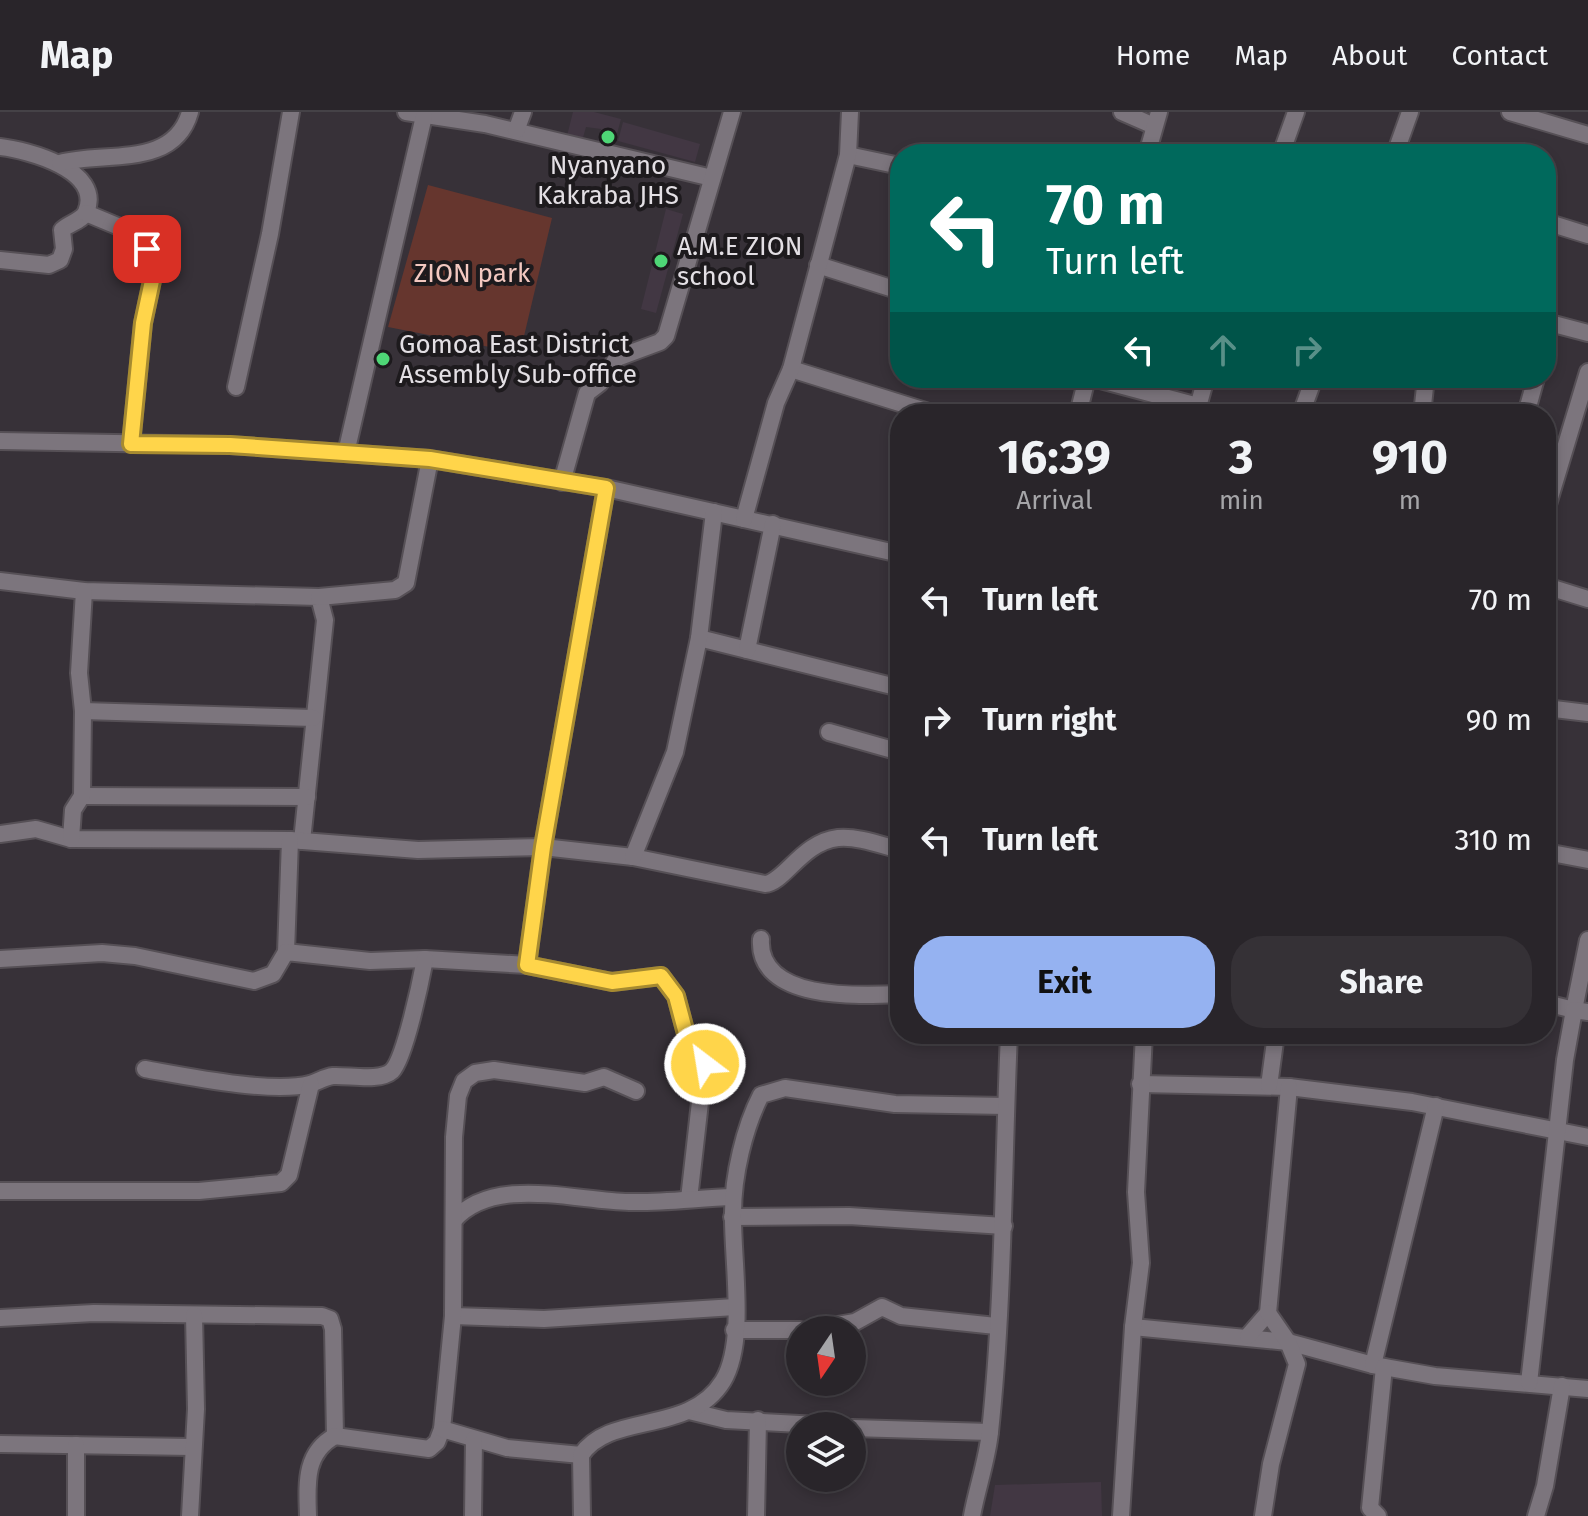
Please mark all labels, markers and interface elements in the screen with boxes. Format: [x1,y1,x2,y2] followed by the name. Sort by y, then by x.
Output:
[40,32,113,78] text: Map
[1116,39,1190,72] text: Home
[1234,39,1288,72] text: Map
[1332,39,1407,72] text: About
[1451,39,1548,72] text: Contact
[599,128,617,146] marker: Nyanyano Kakraba JHS
[537,150,679,211] place label: Nyanyano Kakraba JHS
[1046,172,1165,239] text: 70 m
[914,176,1018,280] icon: left
[113,215,181,283] pin
[125,227,169,271] icon: arrive
[677,231,803,292] place label: A.M.E ZION school
[1046,240,1184,284] text: Turn left
[652,252,670,270] marker: A.M.E ZION school
[414,258,531,289] park label: ZION park
[1117,328,1161,372] icon: left
[1201,328,1245,372] icon: ahead
[1285,328,1329,372] icon: right
[399,329,637,390] place label: Gomoa East District Assembly Sub-office
[374,350,392,368] marker: Gomoa East District Assembly Sub-office
[998,428,1111,486] text: 16:39
[1229,428,1254,486] text: 3
[1372,428,1448,486] text: 910
[1016,485,1093,516] text: Arrival
[1219,485,1264,516] text: min
[1399,485,1421,516] text: m
[914,578,958,622] icon: left
[982,582,1098,618] text: Turn left
[1469,582,1532,618] text: 70 m
[914,698,958,742] icon: right
[982,702,1117,738] text: Turn right
[1466,702,1532,738] text: 90 m
[914,818,958,862] icon: left
[982,822,1098,858] text: Turn left
[1454,822,1532,858] text: 310 m
[914,936,1215,1028] button: Exit
[1231,936,1532,1028] button: Share
[663,1022,747,1106] position arrow
[786,1316,866,1396] north arrow
[786,1316,866,1492] map controls
[786,1412,866,1492] button: layers

